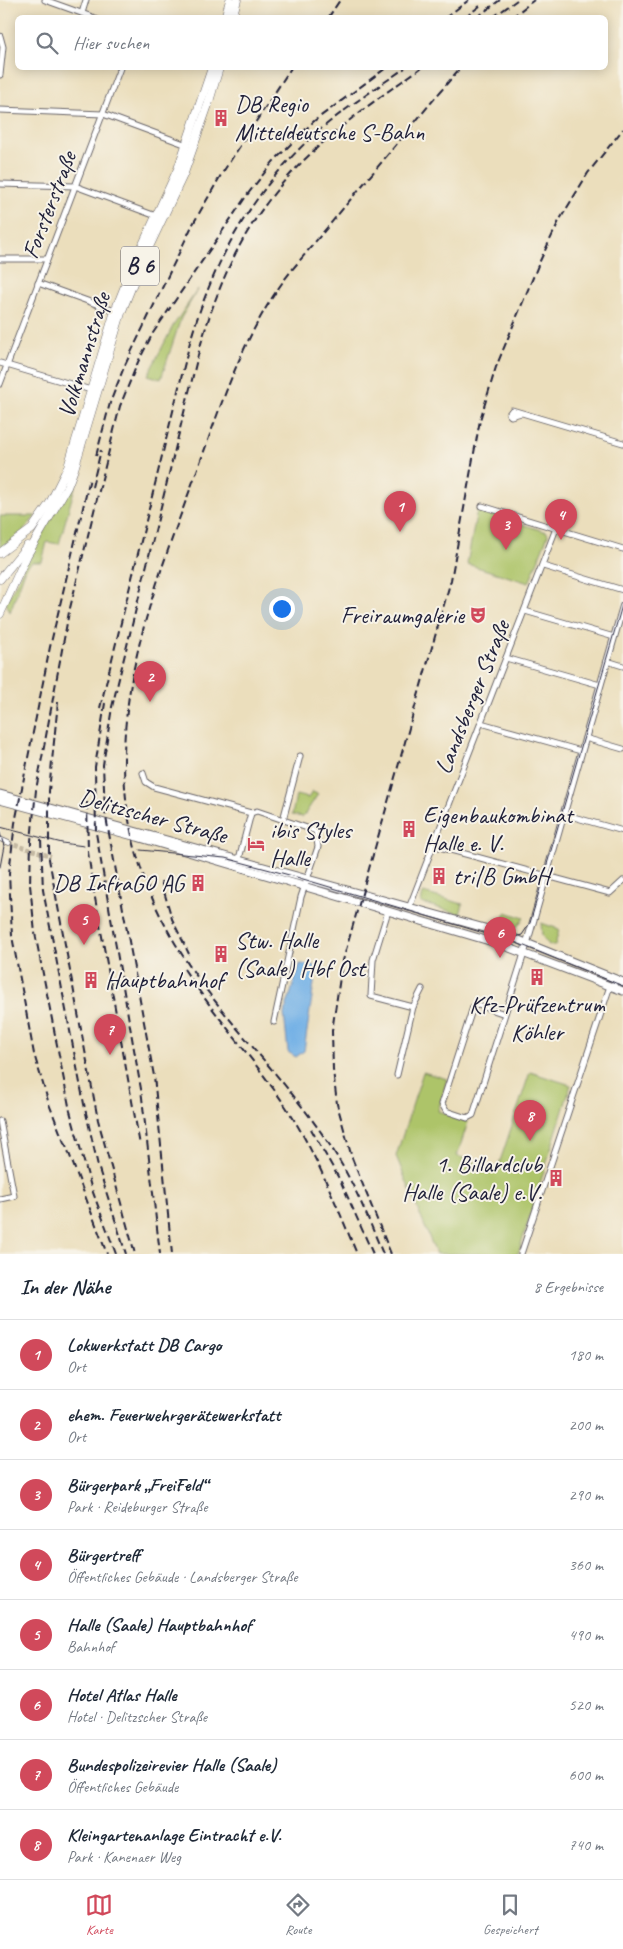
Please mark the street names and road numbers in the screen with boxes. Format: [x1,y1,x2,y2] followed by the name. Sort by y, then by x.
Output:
[15,145,84,263] street label: Forsterstraße
[121,247,159,286] road number: B 6
[51,287,118,421] street label: Volkmannstraße
[428,614,517,778] street label: Landsberger Straße
[76,782,232,851] street label: Delitzscher Straße

